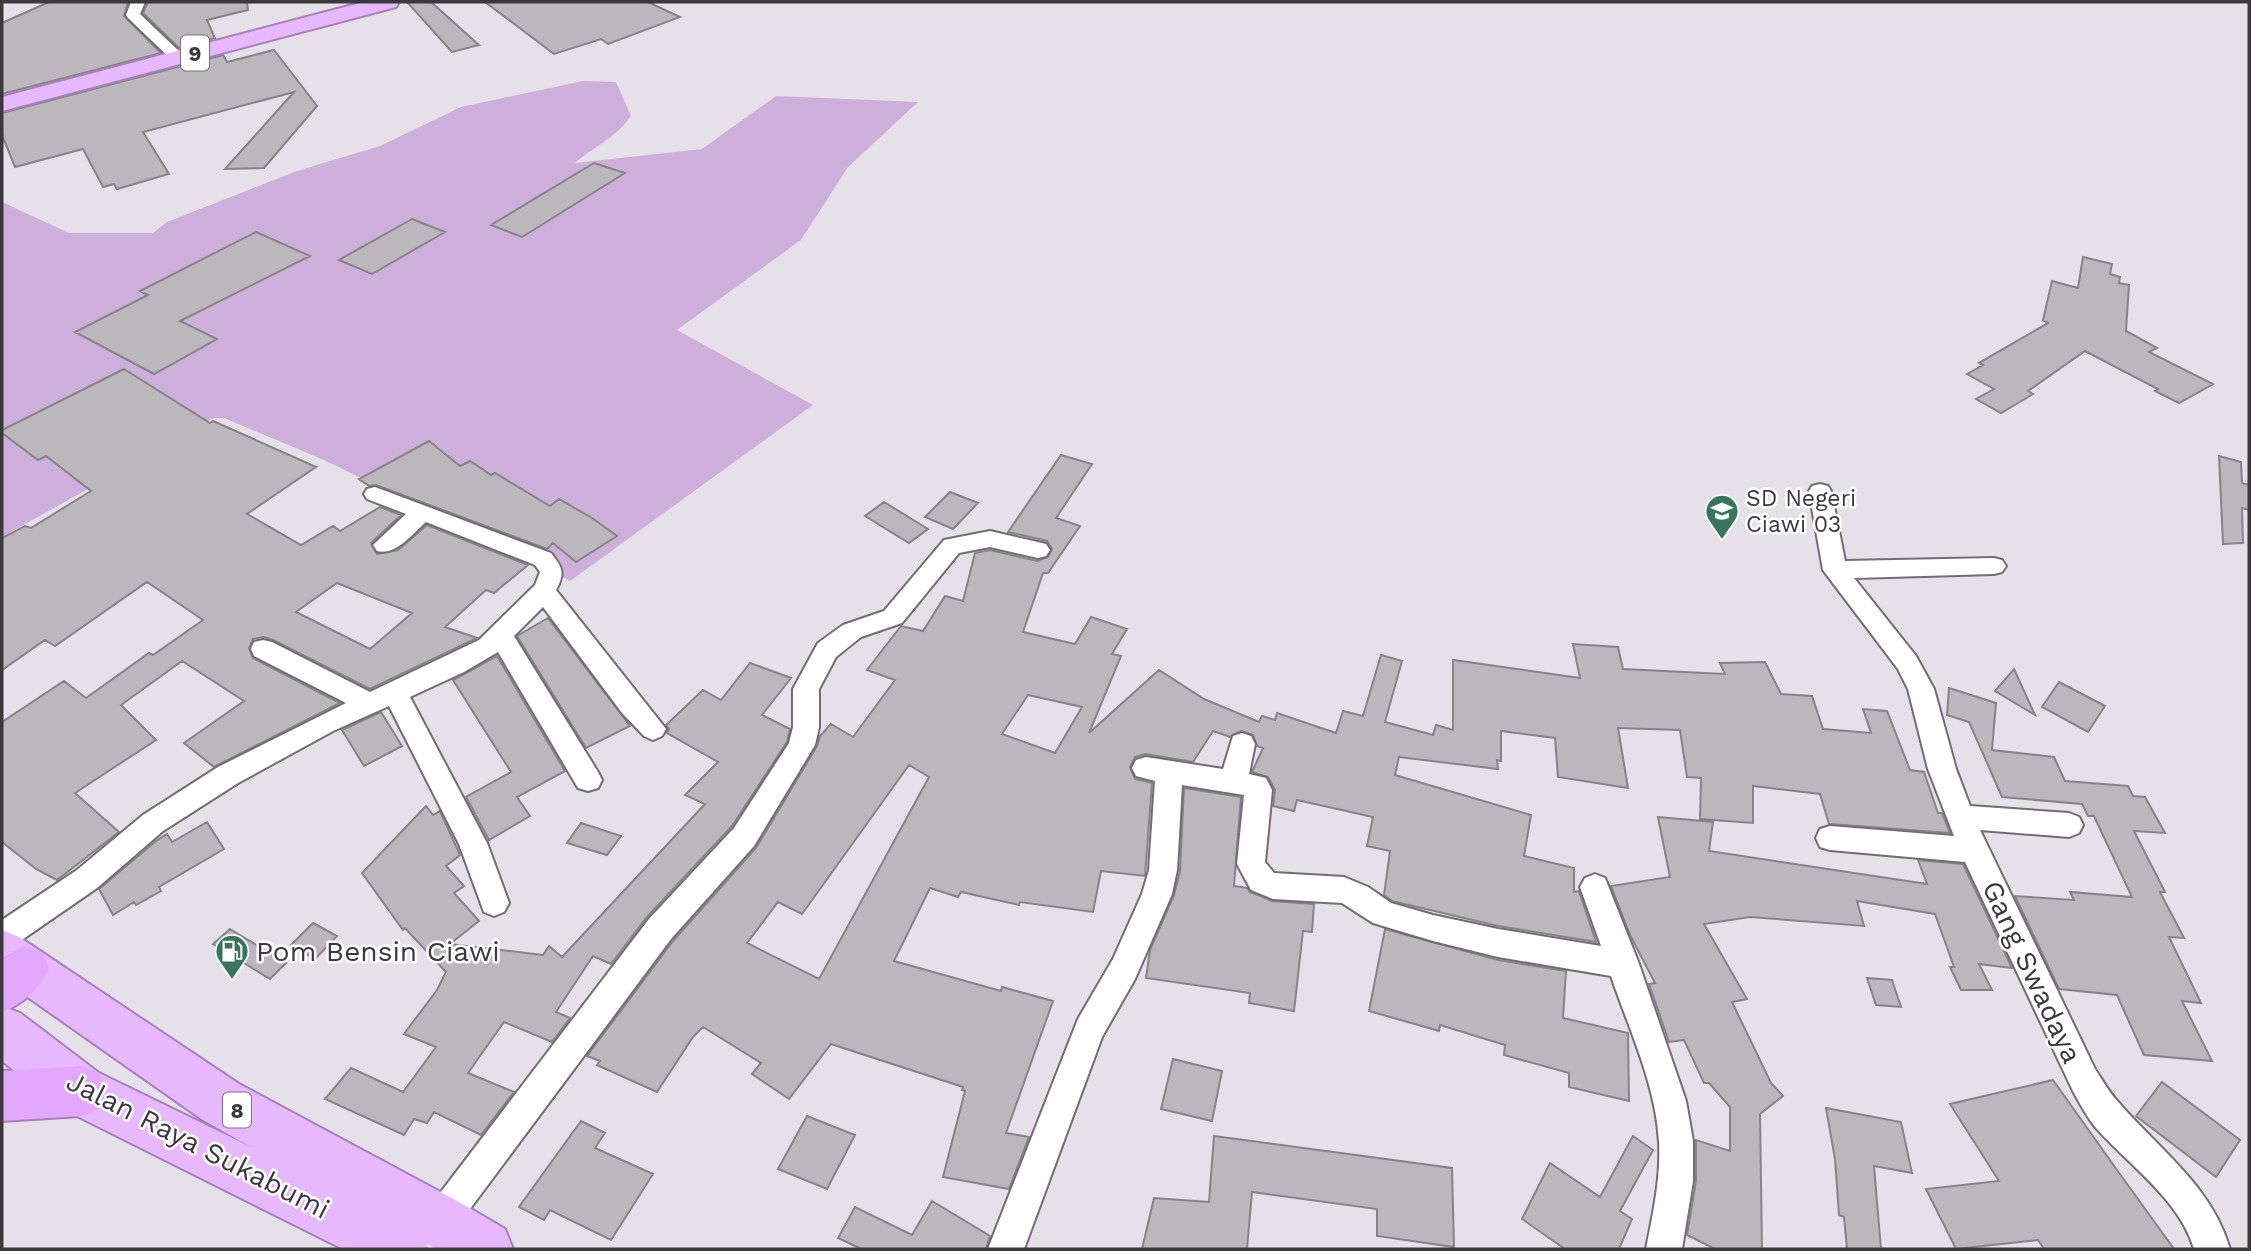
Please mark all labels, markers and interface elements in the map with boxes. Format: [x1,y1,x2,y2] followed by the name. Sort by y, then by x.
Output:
[181,36,209,70] road number: 9
[1746,485,1856,538] place label: SD Negeri Ciawi 03
[1703,492,1741,541] school or university icon: SD Negeri Ciawi 03
[1975,876,2089,1069] street label: Gang Swadaya
[213,932,251,981] fuel station icon: Pom Bensin Ciawi
[256,935,500,968] place label: Pom Bensin Ciawi
[61,1064,335,1226] street label: Jalan Raya Sukabumi
[223,1092,251,1128] road number: 8

